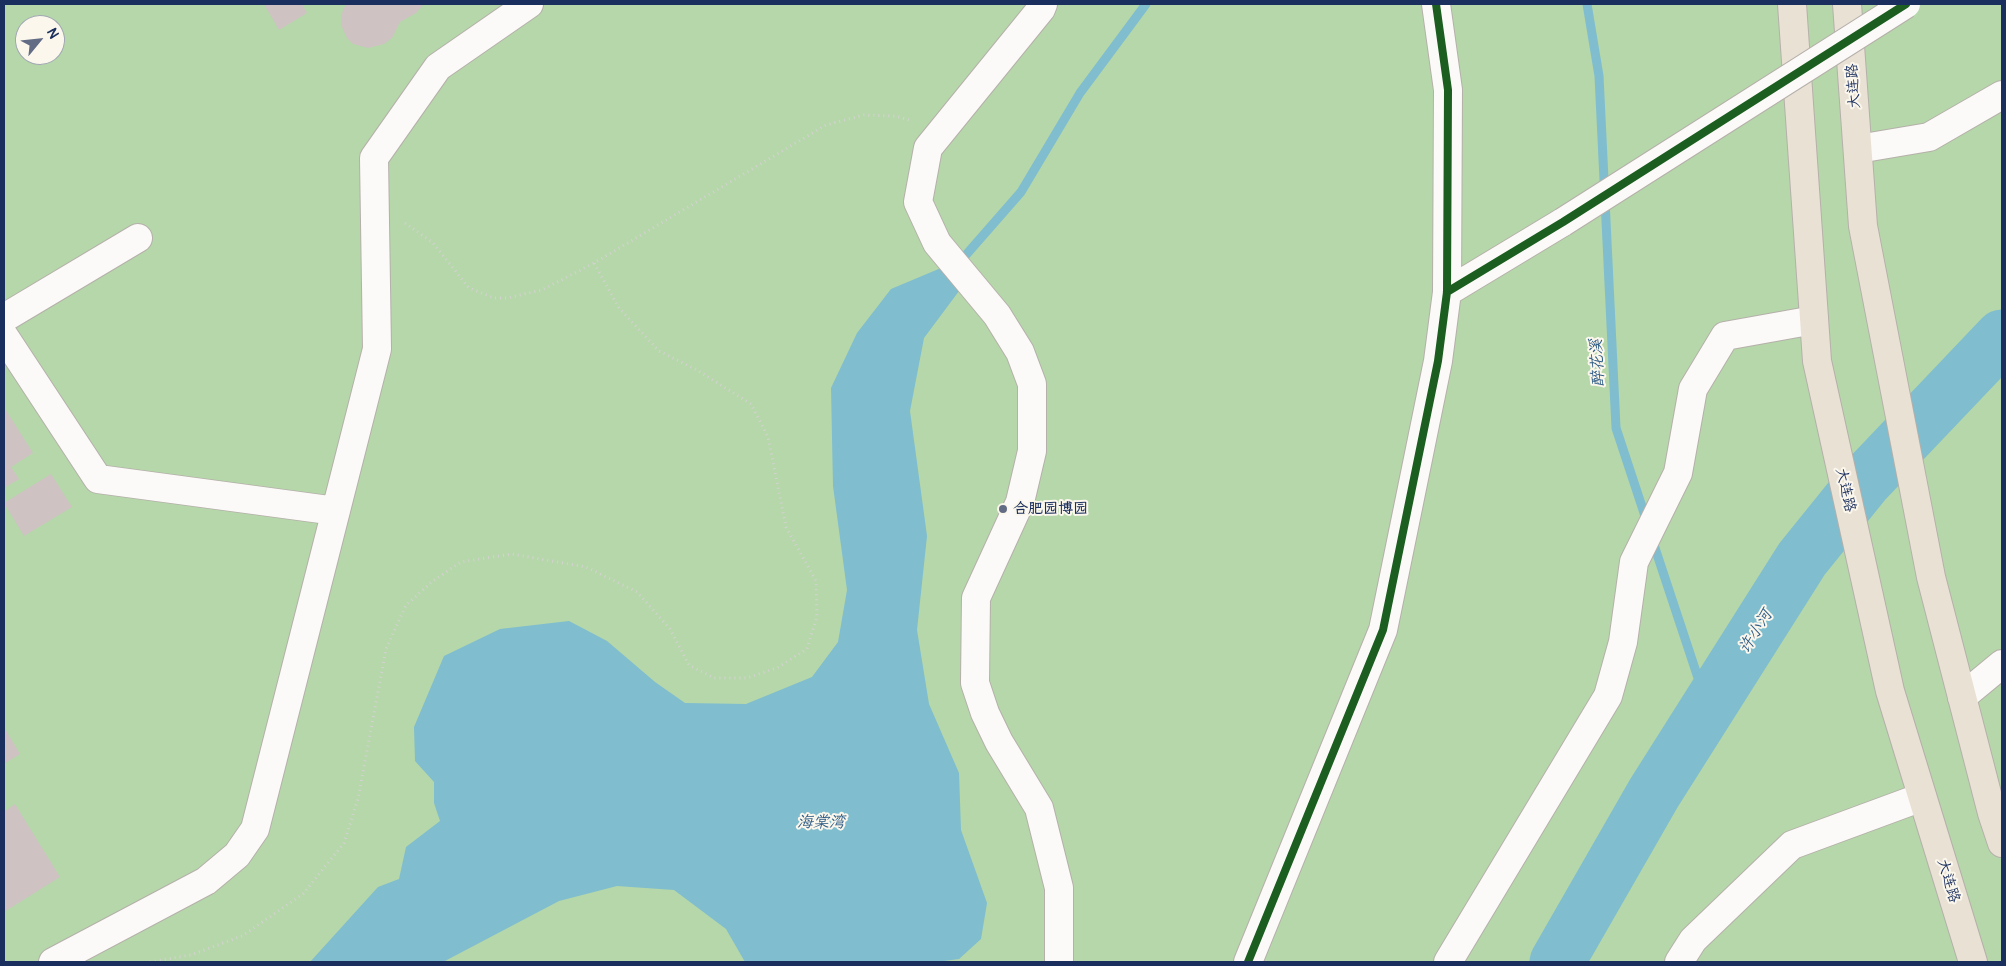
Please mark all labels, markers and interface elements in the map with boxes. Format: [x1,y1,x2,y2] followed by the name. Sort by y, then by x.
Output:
[15,15,65,65] north arrow
[43,25,63,41] text: N
[1843,63,1865,109] street label: 大连路
[1587,339,1609,387] water label: 醉花溪
[1831,466,1859,514] street label: 大连路
[1013,500,1088,518] place label: 合肥园博园
[997,503,1009,515] marker: 合肥园博园
[1735,607,1777,657] water label: 许小河
[797,813,845,833] water label: 海棠湾
[1933,857,1963,905] street label: 大连路

